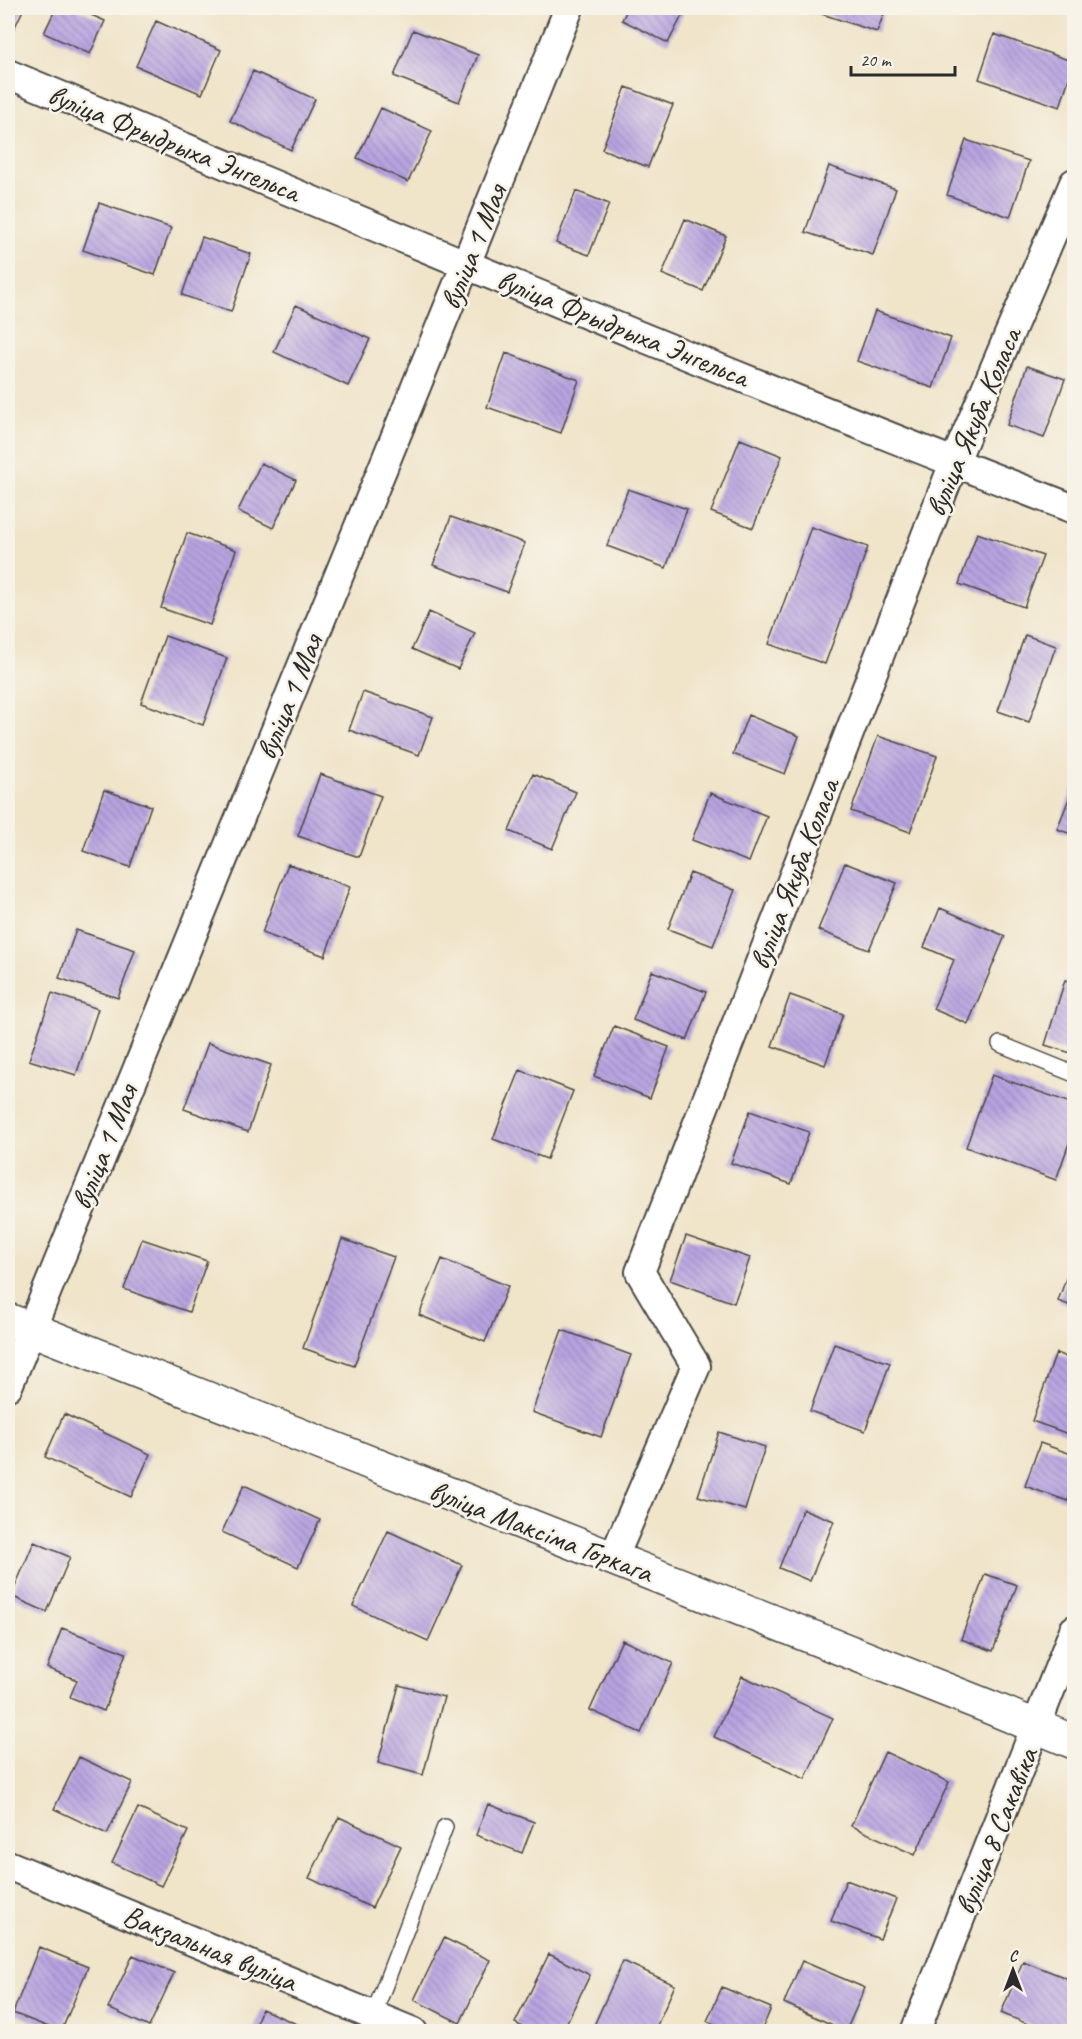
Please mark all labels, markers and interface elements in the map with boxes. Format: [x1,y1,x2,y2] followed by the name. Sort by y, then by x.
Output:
[851,39,954,77] scale bar
[860,49,893,71] text: 20 m
[43,75,308,212] street label: вуліца Фрыдрыха Энгельса
[431,177,516,315] street label: вуліца 1 Мая
[492,260,757,397] street label: вуліца Фрыдрыха Энгельса
[916,320,1031,522] street label: вуліца Якуба Коласа
[247,627,332,765] street label: вуліца 1 Мая
[740,771,849,975] street label: вуліца Якуба Коласа
[62,1077,147,1215] street label: вуліца 1 Мая
[424,1471,660,1592] street label: вуліца Максіма Горкага
[945,1740,1047,1920] street label: вуліца 8 Сакавіка
[118,1896,304,2001] street label: Вакзальная вуліца
[983,1940,1043,2000] north arrow
[1009,1946,1019,1966] text: С

